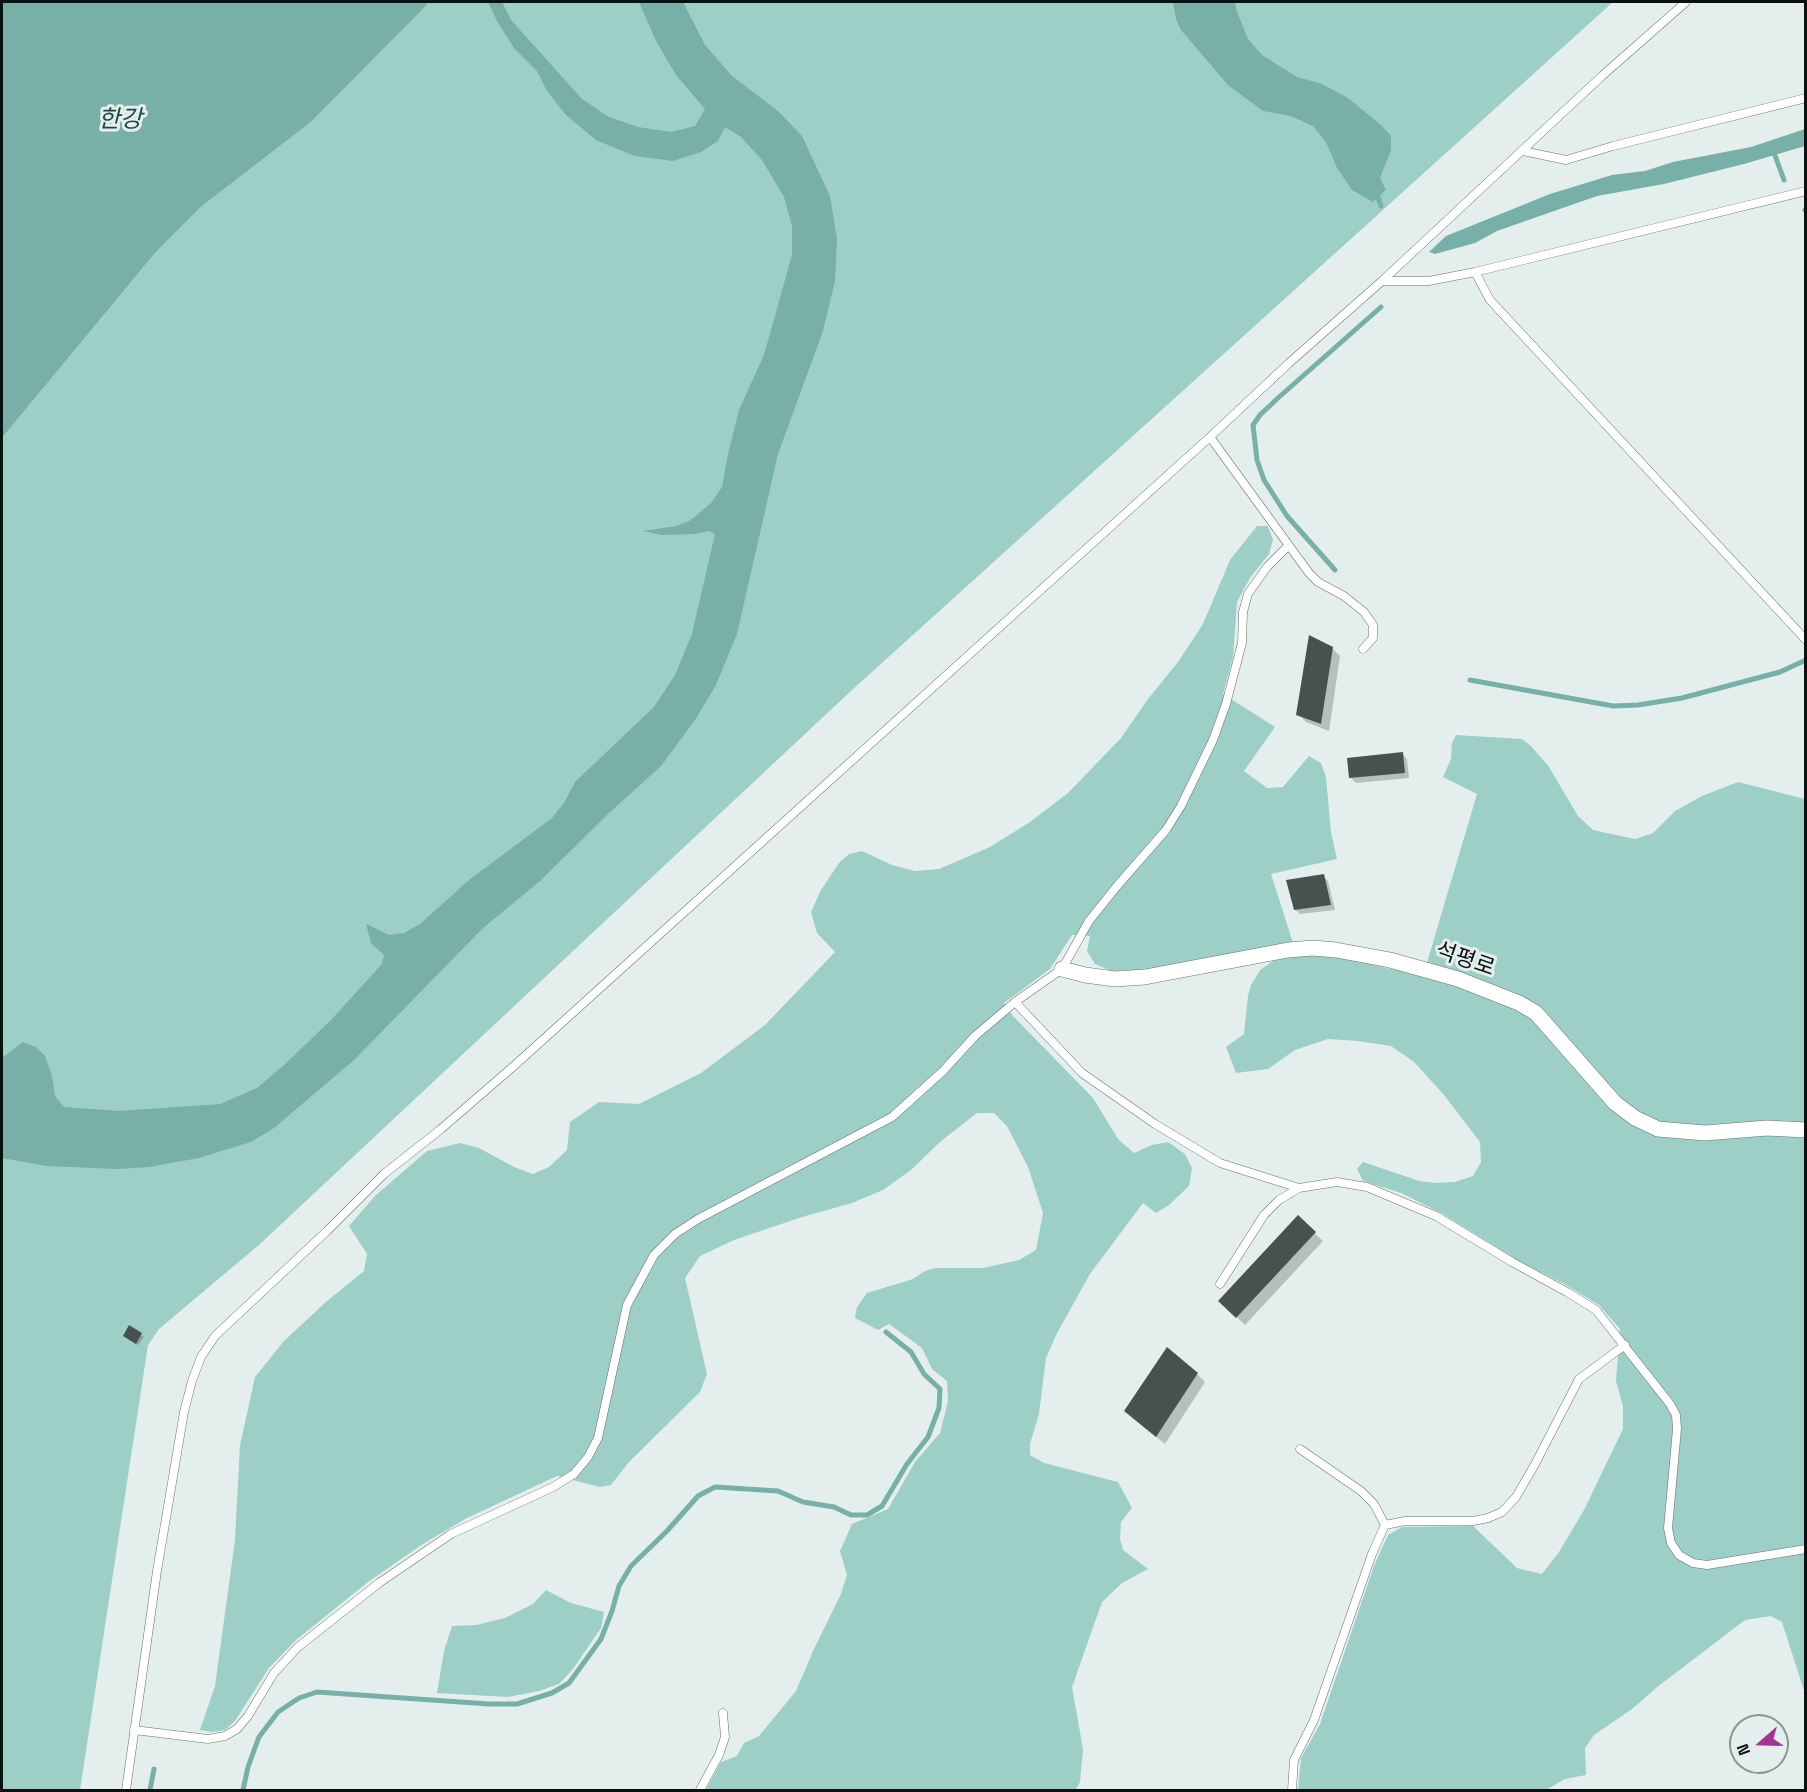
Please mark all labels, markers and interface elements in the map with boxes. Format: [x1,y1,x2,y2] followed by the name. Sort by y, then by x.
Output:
[98,106,142,134] water label: 한강
[1432,938,1498,982] street label: 석평로
[1729,1714,1789,1774] north arrow
[1732,1741,1755,1758] text: N

